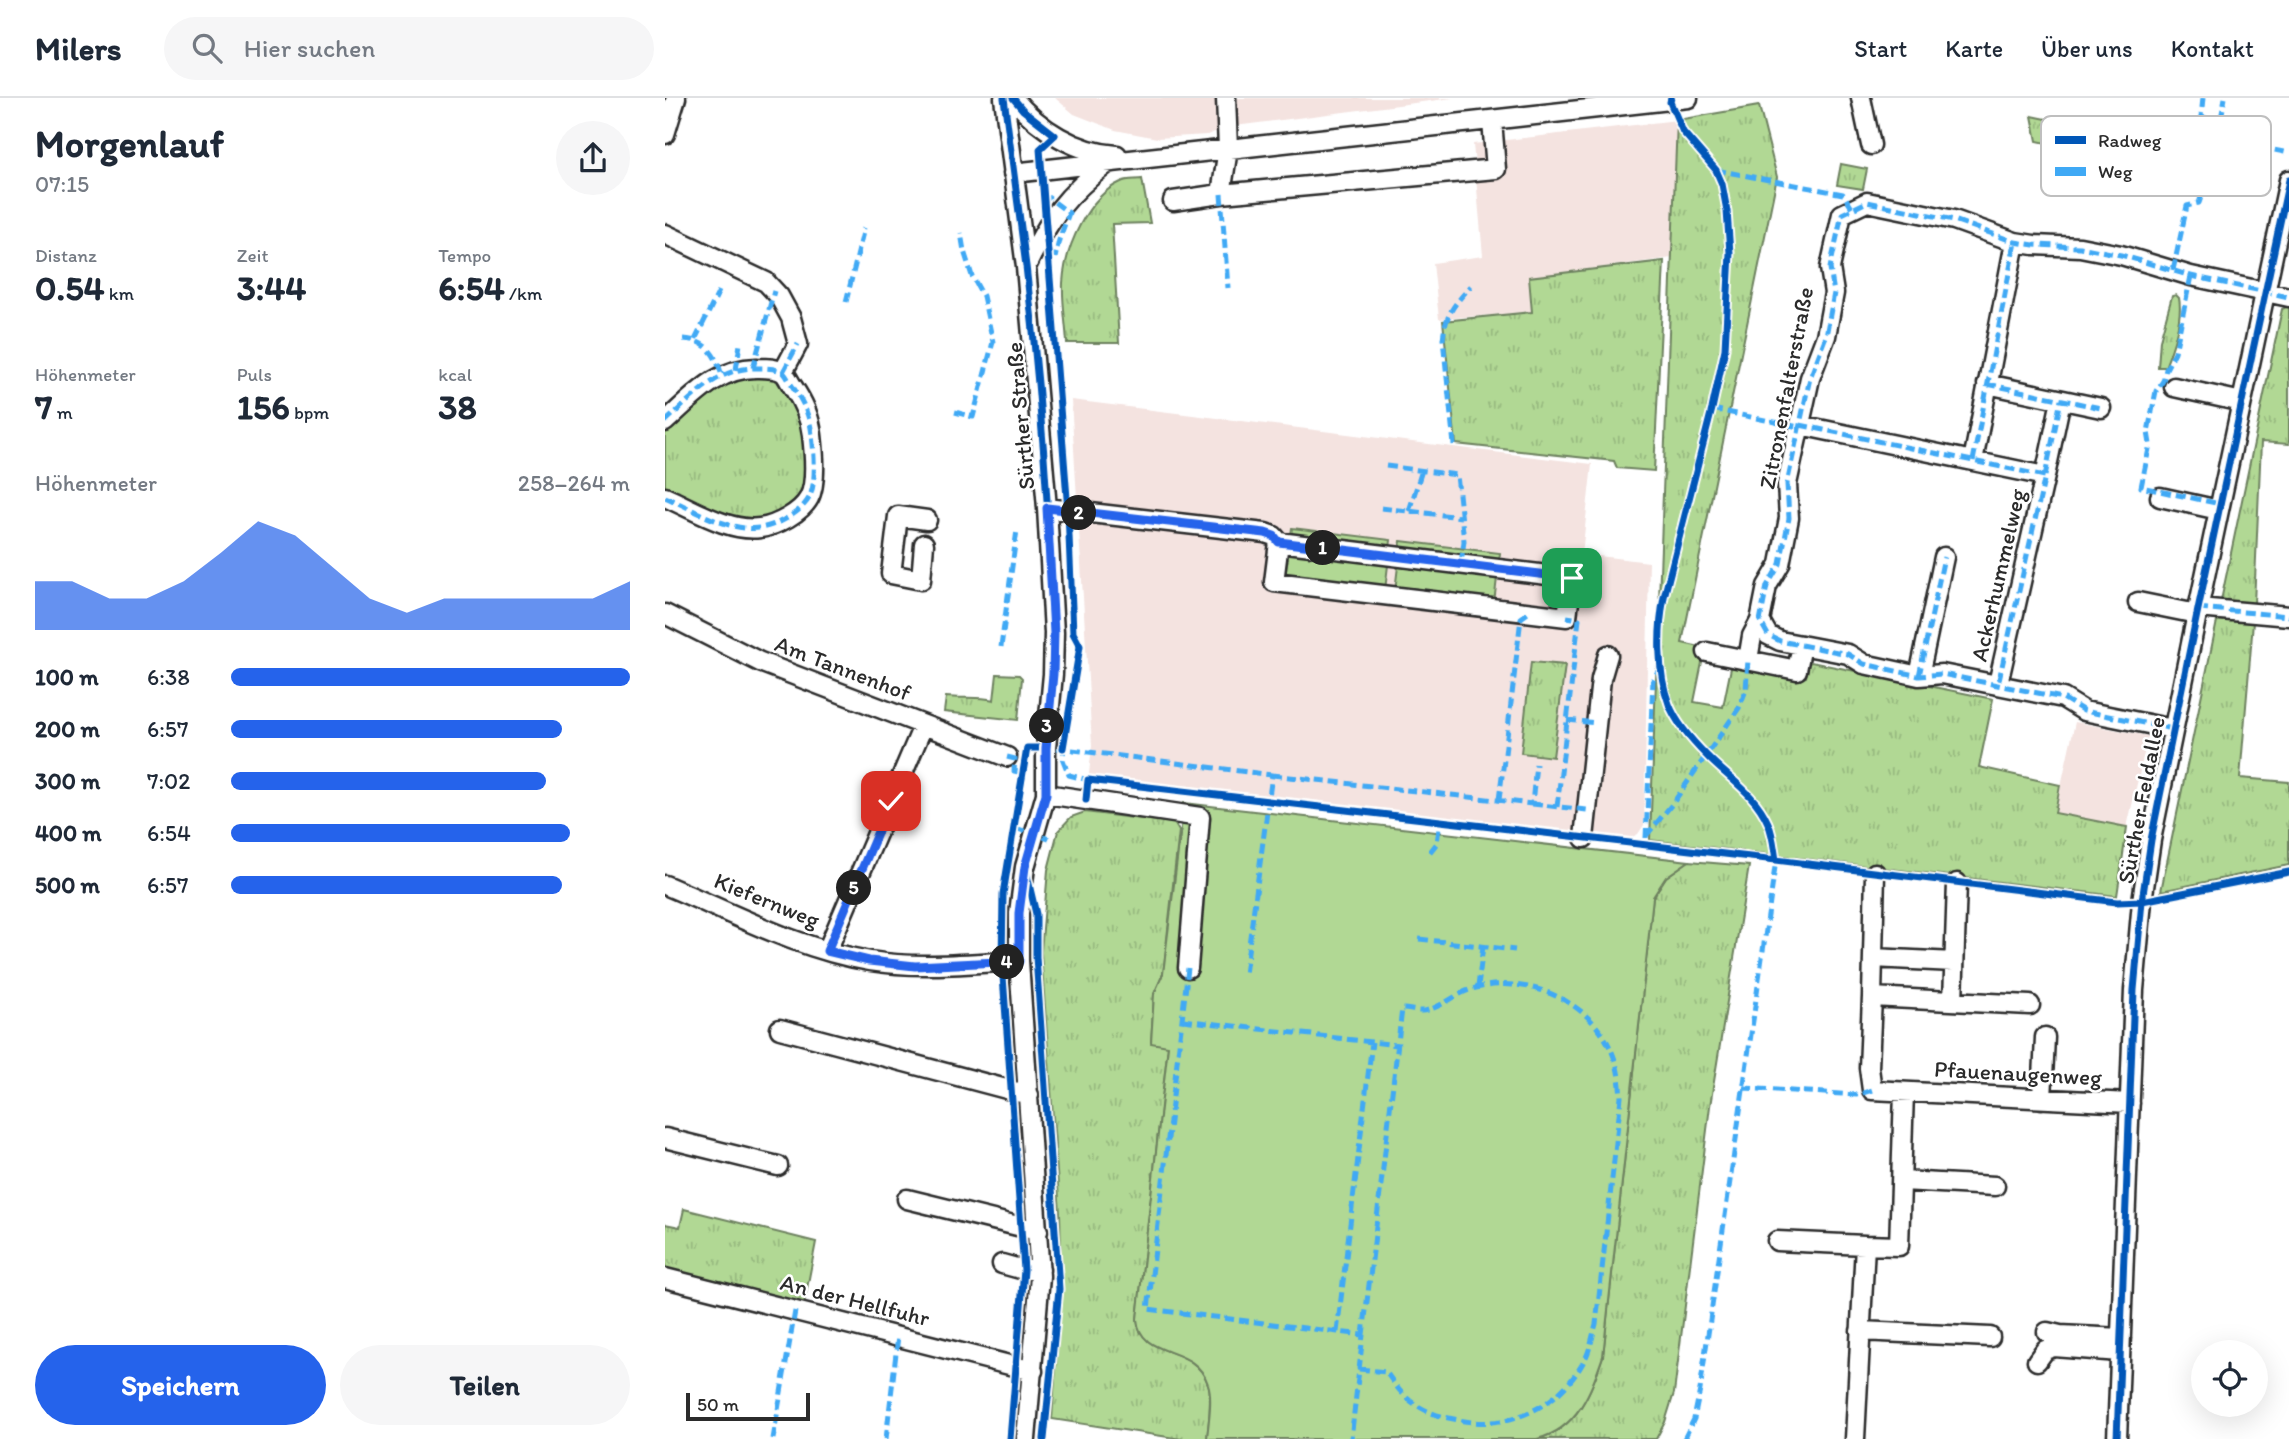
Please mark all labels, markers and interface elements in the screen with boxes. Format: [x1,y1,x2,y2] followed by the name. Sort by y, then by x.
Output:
[164,17,654,80] search box
[35,29,122,68] text: Milers
[188,29,226,67] icon: search
[244,32,375,64] text: Hier suchen
[1854,34,1907,63] text: Start
[1945,34,2003,63] text: Karte
[2041,34,2133,63] text: Über uns
[2171,34,2254,63] text: Kontakt
[2041,116,2271,196] legend
[35,121,224,167] text: Morgenlauf
[556,121,630,195] button: share
[2098,129,2162,152] text: Radweg
[2098,160,2133,183] text: Weg
[35,170,89,198] text: 07:15
[35,244,97,267] text: Distanz
[237,244,269,267] text: Zeit
[438,244,491,267] text: Tempo
[35,267,105,309] text: 0.54
[237,267,306,309] text: 3:44
[438,267,505,309] text: 6:54
[105,282,134,305] text: km
[505,282,542,305] text: /km
[1753,285,1819,491] street label: Zitronenfalterstraße
[1000,341,1040,491] street label: Sürther Straße
[35,363,136,386] text: Höhenmeter
[237,363,272,386] text: Puls
[438,363,472,386] text: kcal
[35,386,52,428] text: 7
[237,386,290,428] text: 156
[438,386,477,428] text: 38
[52,401,73,424] text: m
[290,401,329,424] text: bpm
[35,469,157,497] text: Höhenmeter
[518,469,630,497] text: 258–264 m
[1965,486,2032,664] street label: Ackerhummelweg
[1061,496,1097,530] pin: 2
[1074,501,1084,524] text: 2
[1305,531,1341,566] pin: 1
[1318,536,1327,559] text: 1
[1542,548,1602,608] pin
[1553,559,1591,597] icon: arrive
[771,629,915,707] street label: Am Tannenhof
[35,663,99,691] text: 100 m
[147,663,190,691] text: 6:38
[1029,708,1065,744] pin: 3
[1041,714,1052,737] text: 3
[2111,714,2171,886] street label: Sürther Feldallee
[35,715,100,743] text: 200 m
[147,715,188,743] text: 6:57
[35,767,100,795] text: 300 m
[147,767,190,795] text: 7:02
[861,771,921,831] pin
[872,782,910,820] icon: check
[35,819,102,847] text: 400 m
[147,819,191,847] text: 6:54
[710,866,824,934] street label: Kiefernweg
[837,870,871,906] pin: 5
[35,871,100,899] text: 500 m
[147,871,188,899] text: 6:57
[849,876,858,899] text: 5
[989,944,1025,980] pin: 4
[1001,950,1012,973] text: 4
[1933,1055,2103,1091] street label: Pfauenaugenweg
[777,1268,933,1332] street label: An der Hellfuhr
[2191,1340,2268,1417] map controls
[2191,1340,2268,1417] button: locate
[35,1345,326,1425] button: Speichern
[340,1345,630,1425] button: Teilen
[686,1390,810,1422] scale bar
[697,1393,739,1416] text: 50 m

